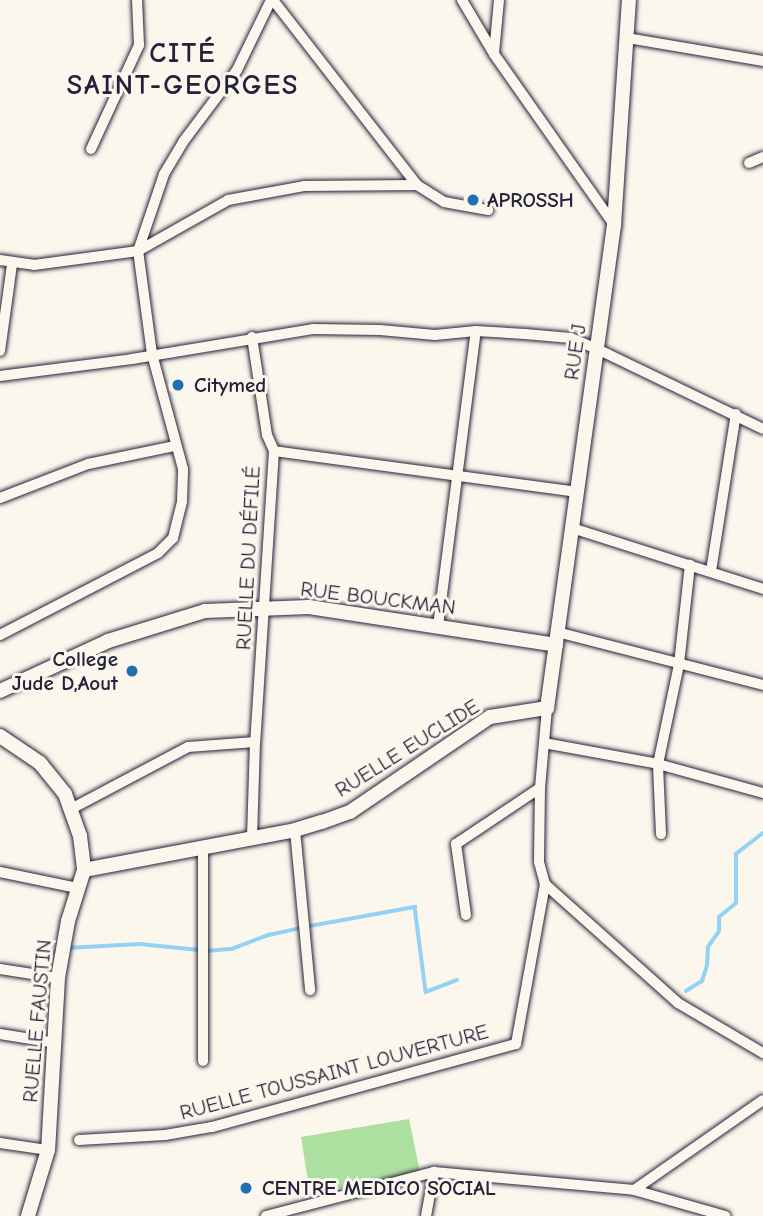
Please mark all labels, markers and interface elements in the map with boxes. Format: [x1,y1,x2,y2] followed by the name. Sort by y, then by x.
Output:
[68,36,298,102] district label: CITÉ SAINT-GEORGES
[487,187,574,213] place label: APROSSH
[465,192,481,208] marker: APROSSH
[559,322,591,382] street label: RUE J
[194,372,266,398] place label: Citymed
[168,375,188,395] marker: Citymed
[231,465,265,651] street label: RUELLE DU DÉFILÉ
[299,576,457,620] street label: RUE BOUCKMAN
[12,646,118,696] place label: College Jude D,Aout
[124,663,140,679] marker: College Jude D,Aout
[330,694,484,802] street label: RUELLE EUCLIDE
[17,938,57,1104] street label: RUELLE FAUSTIN
[177,1019,491,1125] street label: RUELLE TOUSSAINT LOUVERTURE
[262,1175,496,1201] place label: CENTRE MEDICO SOCIAL
[236,1178,256,1198] marker: CENTRE MEDICO SOCIAL

